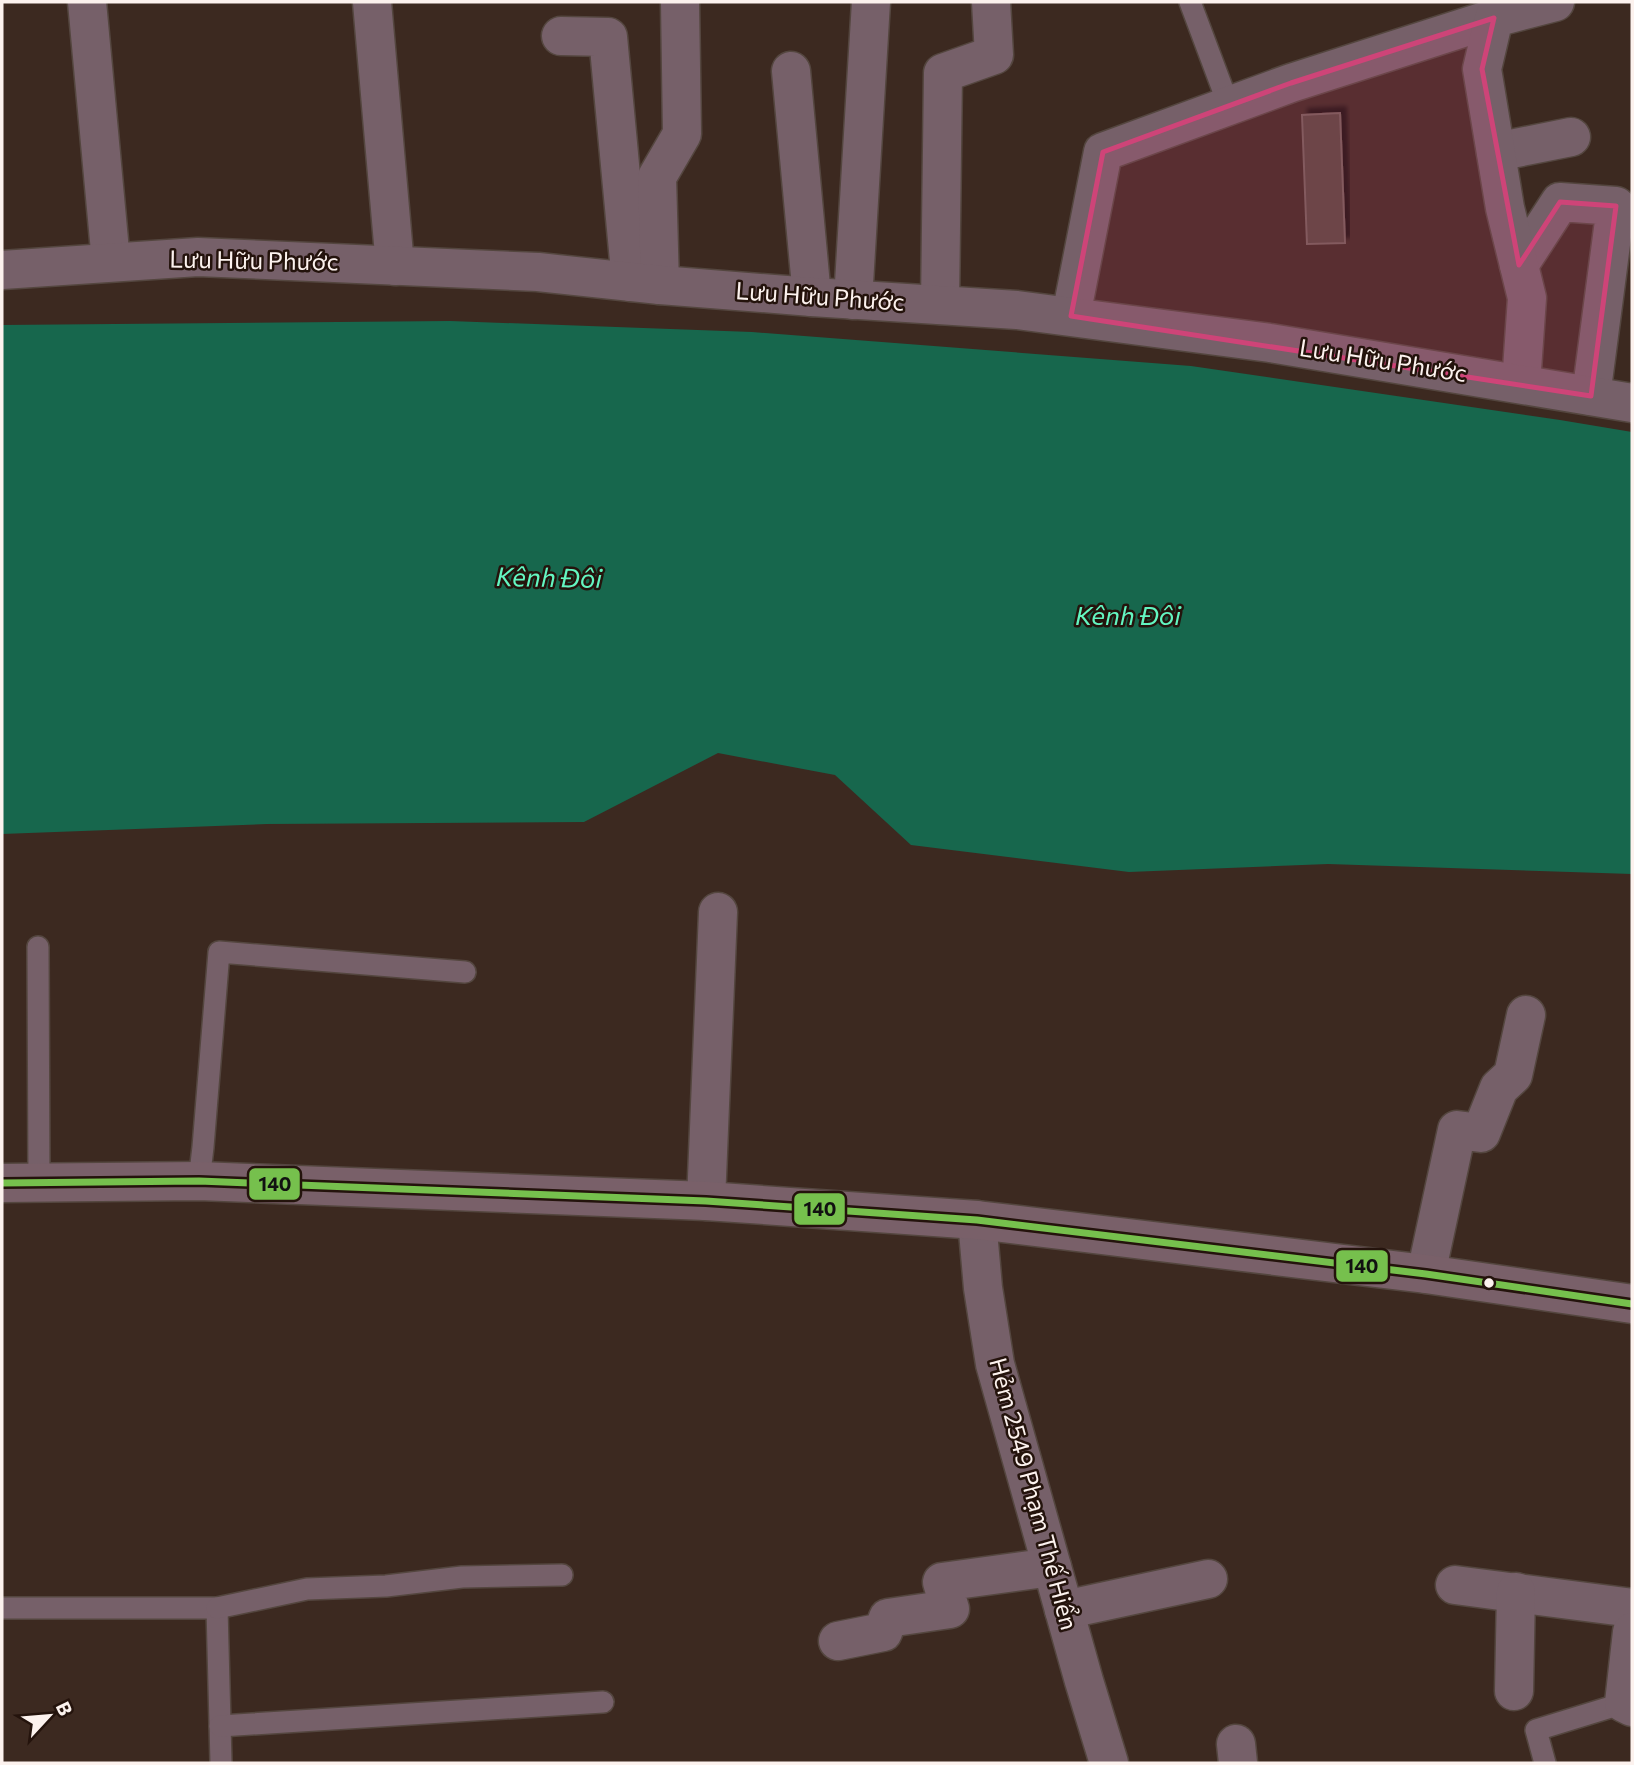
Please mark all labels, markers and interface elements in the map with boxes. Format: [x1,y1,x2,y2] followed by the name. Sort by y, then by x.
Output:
[169,244,339,275] street label: Lưu Hữu Phước
[735,275,906,316] street label: Lưu Hữu Phước
[1297,332,1469,387] street label: Lưu Hữu Phước
[496,560,604,593] water label: Kênh Đôi
[1075,599,1182,630] water label: Kênh Đôi
[248,1167,301,1201] line badge: 140
[259,1172,291,1195] text: 140
[793,1192,846,1226] line badge: 140
[804,1197,836,1220] text: 140
[1335,1249,1389,1283] line badge: 140
[1346,1254,1378,1277] text: 140
[1482,1276,1496,1290] unlabelled marker
[984,1354,1085,1633] street label: Hẻm 2549 Phạm Thế Hiển
[14,1681,84,1751] north arrow
[52,1698,78,1719] text: B

